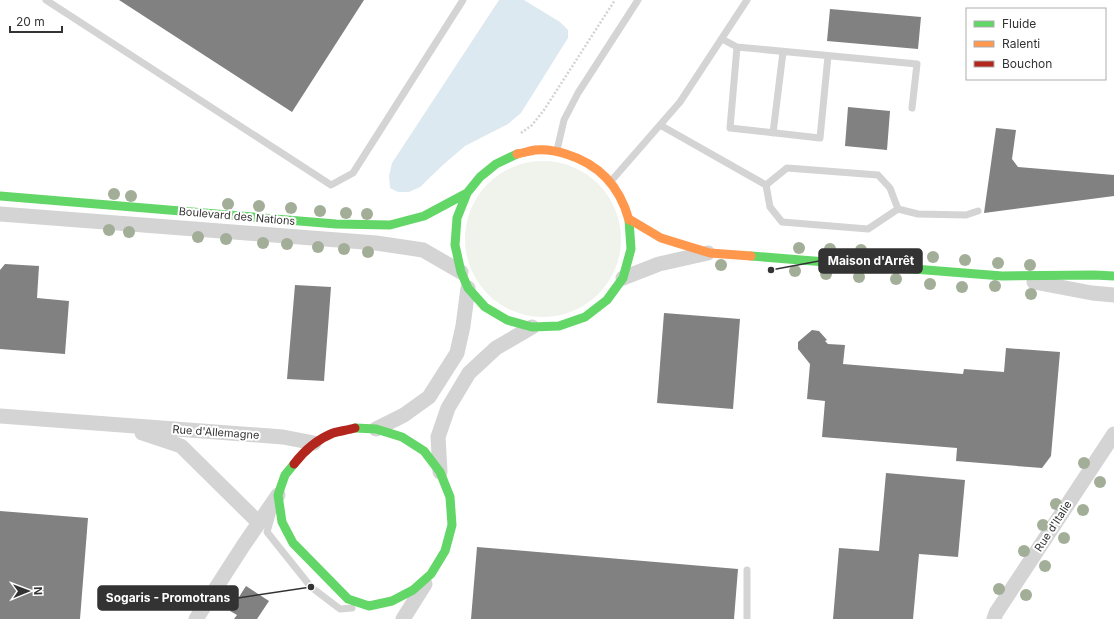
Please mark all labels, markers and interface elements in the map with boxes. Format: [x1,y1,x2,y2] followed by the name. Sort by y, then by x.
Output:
[10,8,62,34] scale bar
[966,8,1106,80] legend
[16,14,45,29] text: 20 m
[1002,16,1036,31] text: Fluide
[1002,36,1040,51] text: Ralenti
[1002,56,1052,71] text: Bouchon
[178,204,296,228] street label: Boulevard des Nations
[819,249,922,273] callout: Maison d'Arrêt
[828,253,915,268] text: Maison d'Arrêt
[172,422,260,442] street label: Rue d'Allemagne
[1031,498,1075,554] street label: Rue d'Italie
[8,571,48,611] north arrow
[98,586,238,610] callout: Sogaris - Promotrans
[31,587,45,595] text: N
[106,590,230,605] text: Sogaris - Promotrans

